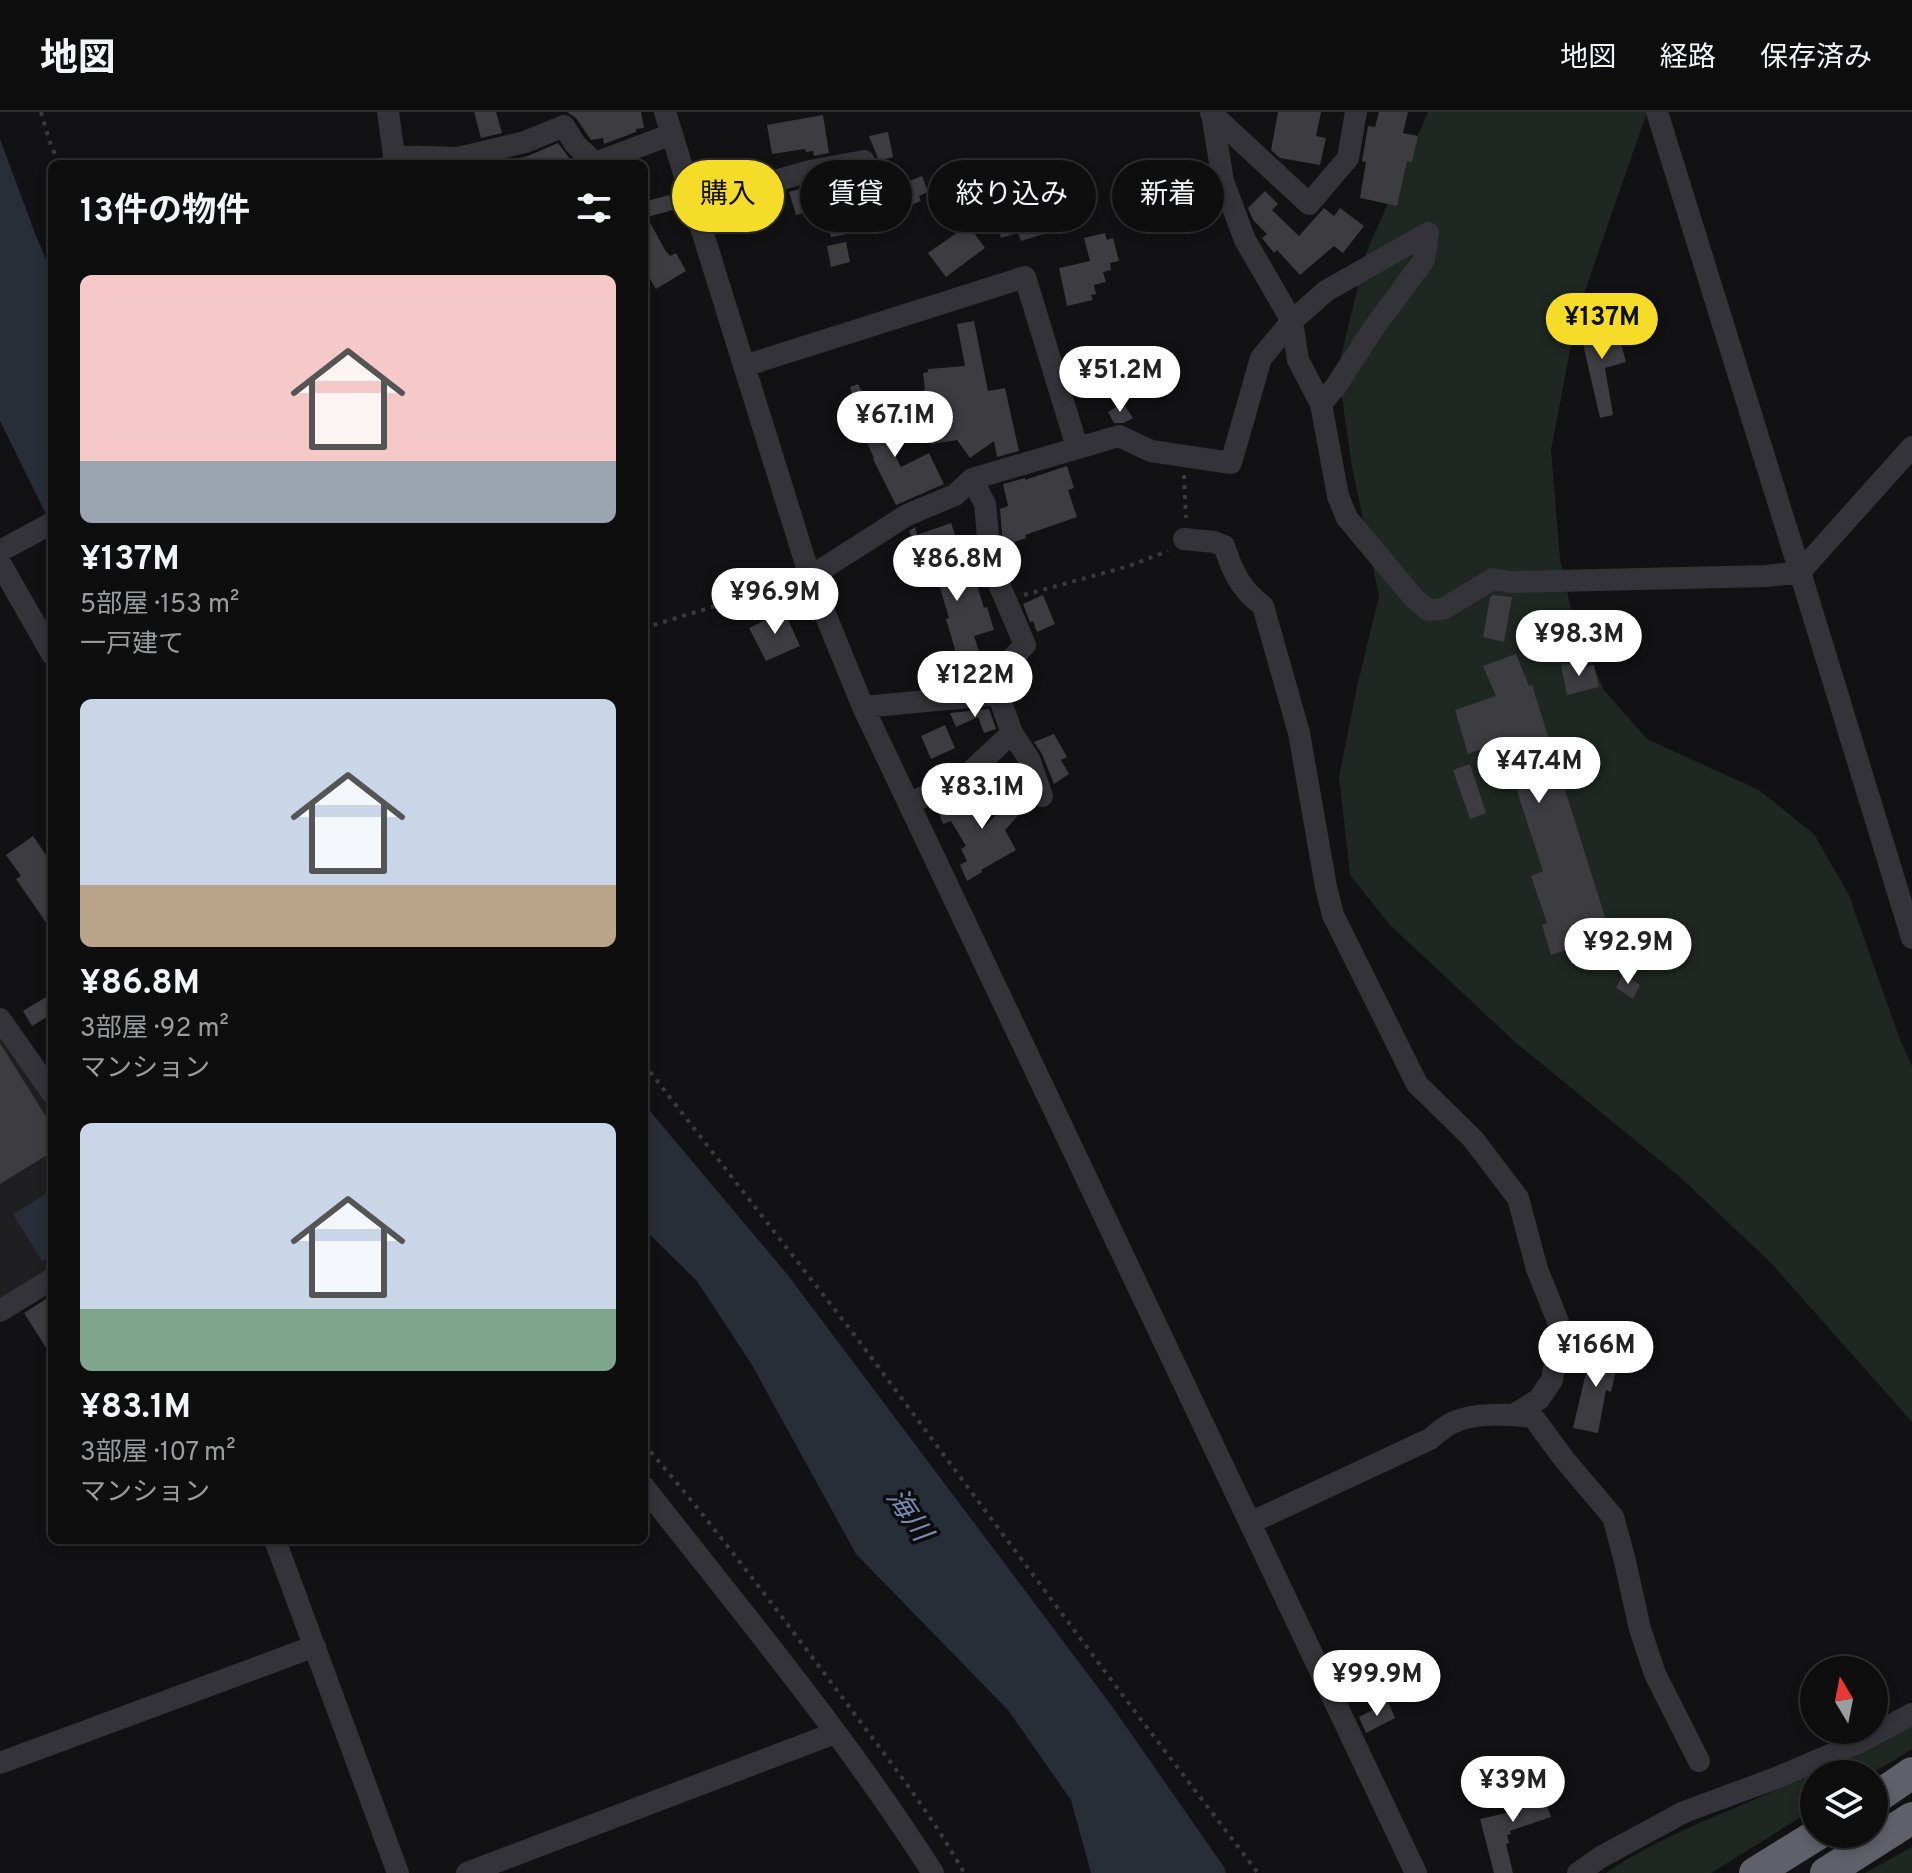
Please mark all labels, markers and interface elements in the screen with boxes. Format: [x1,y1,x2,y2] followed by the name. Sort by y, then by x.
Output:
[40,36,116,85] text: 地図
[1560,41,1616,77] text: 地図
[1660,41,1716,77] text: 経路
[1760,41,1872,77] text: 保存済み
[672,160,784,232] chip: 購入
[800,160,912,232] chip: 賃貸
[928,160,1096,232] chip: 絞り込み
[1112,160,1224,232] chip: 新着
[572,186,616,230] icon: filters
[80,191,250,234] text: 13件の物件
[1546,293,1658,361] pin: ¥137M
[1564,302,1640,335] text: ¥137M
[276,327,420,471] icon: home
[1055,346,1185,414] pin: ¥51.2M
[1077,355,1163,388] text: ¥51.2M
[830,391,960,459] pin: ¥67.1M
[855,400,935,433] text: ¥67.1M
[892,535,1022,603] pin: ¥86.8M
[80,539,180,582] text: ¥137M
[911,544,1003,577] text: ¥86.8M
[710,568,840,636] pin: ¥96.9M
[729,577,821,610] text: ¥96.9M
[80,589,239,622] text: 5部屋 · 153 m²
[1514,610,1644,678] pin: ¥98.3M
[1534,619,1624,652] text: ¥98.3M
[80,629,184,662] text: 一戸建て
[919,651,1031,719] pin: ¥122M
[935,660,1015,693] text: ¥122M
[1474,737,1604,805] pin: ¥47.4M
[1495,746,1583,779] text: ¥47.4M
[276,751,420,895] icon: home
[917,763,1047,831] pin: ¥83.1M
[940,772,1024,805] text: ¥83.1M
[1563,918,1693,986] pin: ¥92.9M
[1582,927,1674,960] text: ¥92.9M
[80,963,200,1006] text: ¥86.8M
[80,1013,229,1046] text: 3部屋 · 92 m²
[80,1053,210,1086] text: マンション
[276,1175,420,1319] icon: home
[1540,1321,1652,1389] pin: ¥166M
[1556,1330,1636,1363] text: ¥166M
[80,1387,191,1430] text: ¥83.1M
[80,1437,236,1470] text: 3部屋 · 107 m²
[80,1477,210,1510] text: マンション
[877,1482,940,1551] water label: 海川
[1312,1650,1442,1718] pin: ¥99.9M
[1800,1656,1888,1744] north arrow
[1800,1656,1888,1848] map controls
[1331,1659,1423,1692] text: ¥99.9M
[1466,1756,1560,1824] pin: ¥39M
[1800,1760,1888,1848] button: layers
[1479,1765,1547,1798] text: ¥39M

